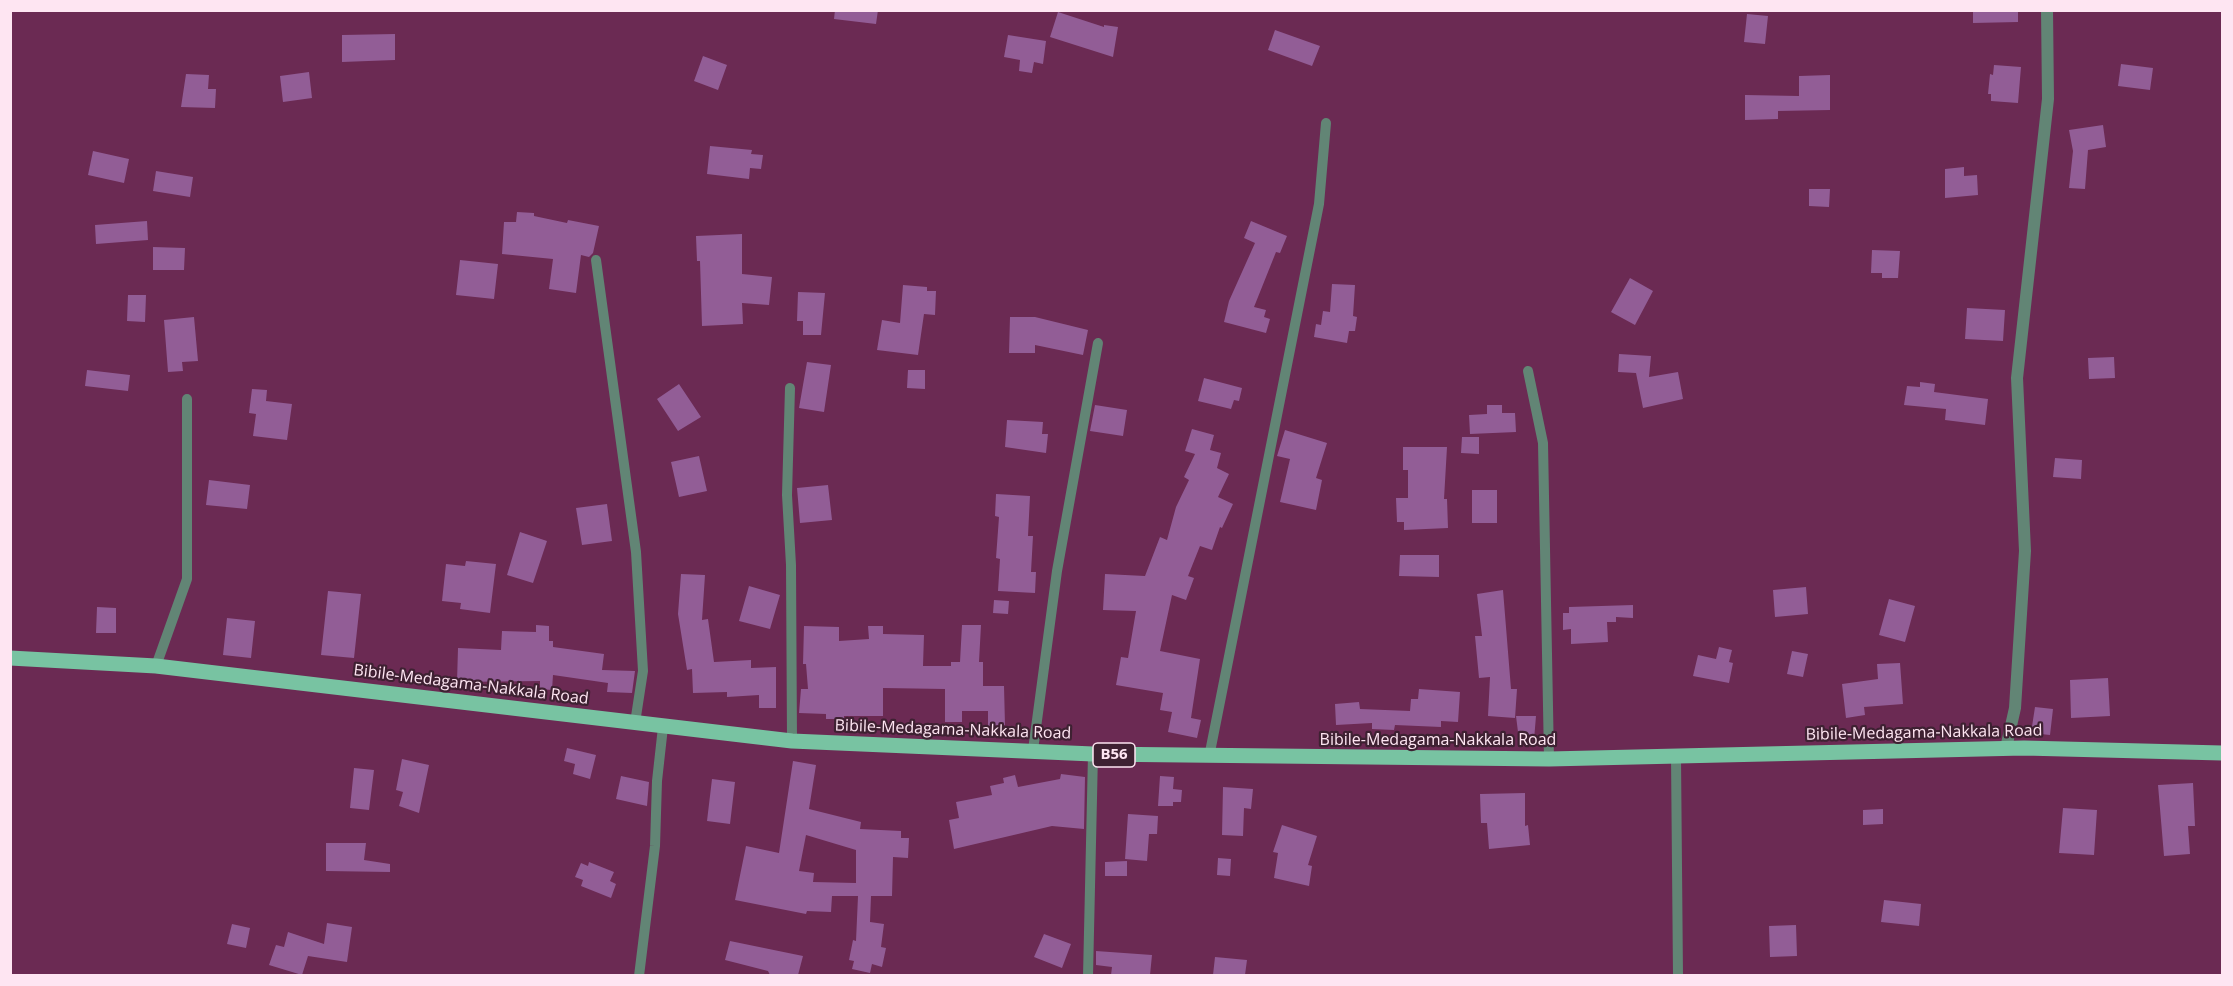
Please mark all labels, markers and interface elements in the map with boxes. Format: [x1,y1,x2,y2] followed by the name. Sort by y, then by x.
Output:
[352,661,590,709] street label: Bibile-Medagama-Nakkala Road
[834,716,1072,744] street label: Bibile-Medagama-Nakkala Road
[1805,721,2043,745] street label: Bibile-Medagama-Nakkala Road
[1320,730,1556,750] street label: Bibile-Medagama-Nakkala Road
[1093,743,1135,767] road number: B56

